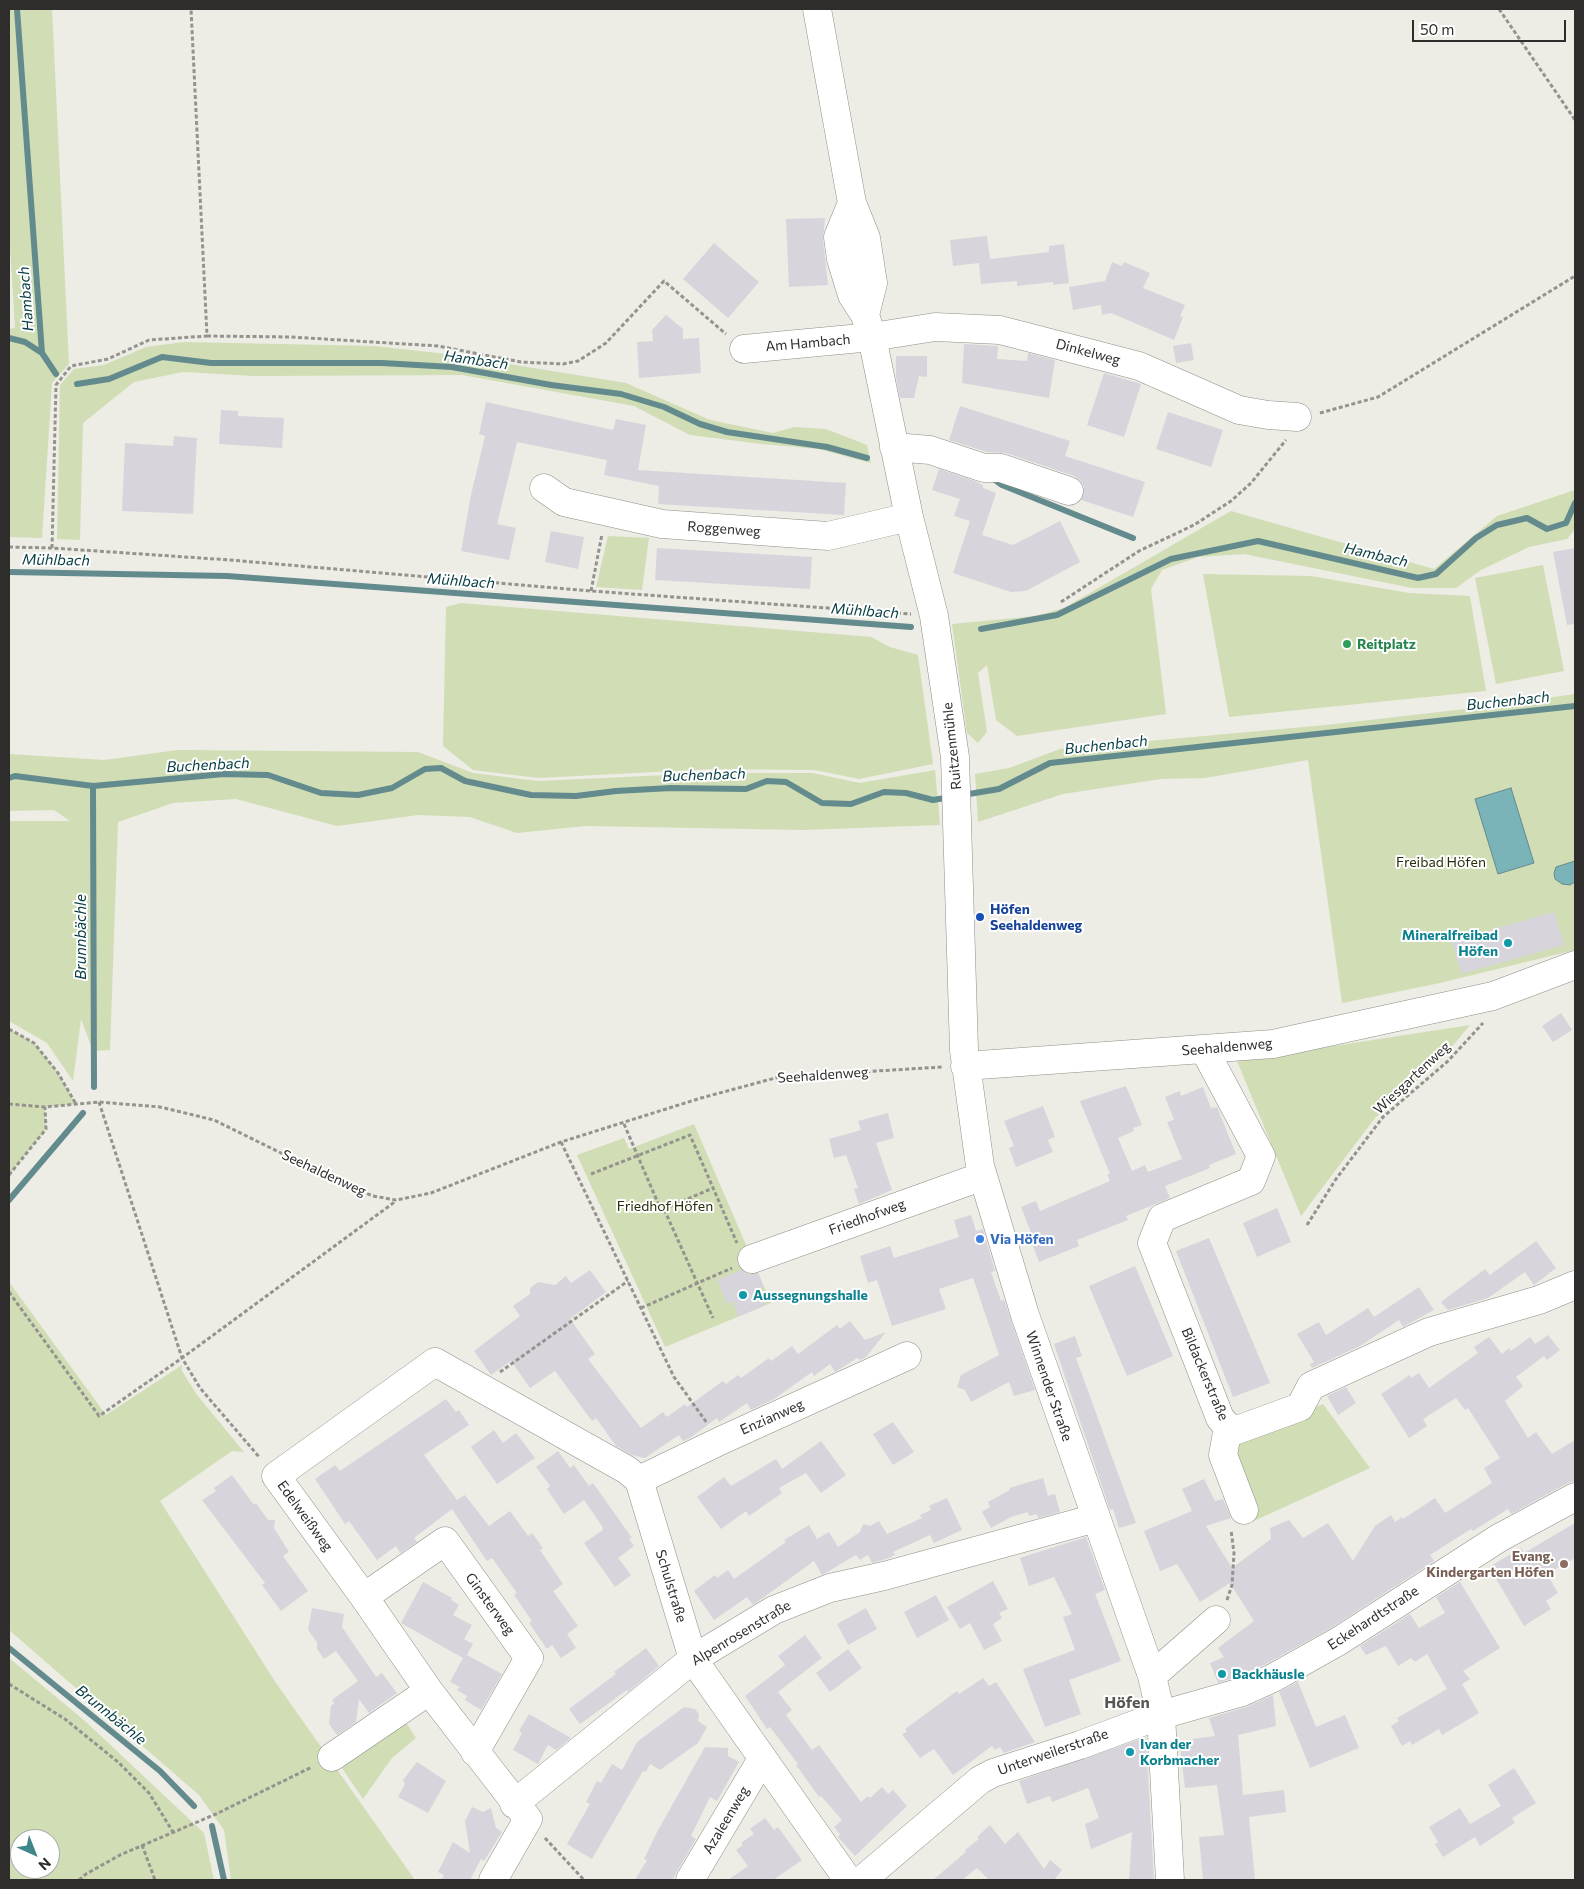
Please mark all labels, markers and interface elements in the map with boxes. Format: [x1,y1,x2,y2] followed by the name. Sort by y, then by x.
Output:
[1414,10,1568,42] scale bar
[1420,20,1454,38] text: 50 m
[15,266,37,332] water label: Hambach
[765,331,851,355] street label: Am Hambach
[1054,335,1122,369] street label: Dinkelweg
[443,347,509,373] water label: Hambach
[687,518,761,540] street label: Roggenweg
[1342,539,1410,571] water label: Hambach
[22,550,90,570] water label: Mühlbach
[427,570,495,592] water label: Mühlbach
[831,600,899,622] water label: Mühlbach
[1357,636,1416,652] place label: Reitplatz
[1341,638,1353,650] marker: Reitplatz
[1466,688,1550,714] water label: Buchenbach
[939,701,965,791] street label: Ruitzenmühle
[1064,732,1148,758] water label: Buchenbach
[166,754,250,776] water label: Buchenbach
[662,765,746,785] water label: Buchenbach
[1396,854,1486,870] park label: Freibad Höfen
[72,894,90,980] water label: Brunnbächle
[990,901,1082,934] place label: Höfen Seehaldenweg
[974,911,986,923] marker: Höfen Seehaldenweg
[1402,927,1498,960] place label: Mineralfreibad Höfen
[1502,937,1514,949] marker: Mineralfreibad Höfen
[1181,1035,1273,1059] street label: Seehaldenweg
[1370,1038,1454,1118] street label: Wiesgartenweg
[777,1063,869,1087] street label: Seehaldenweg
[279,1146,369,1200] street label: Seehaldenweg
[826,1195,908,1239] street label: Friedhofweg
[617,1198,713,1214] park label: Friedhof Höfen
[990,1231,1054,1247] place label: Via Höfen
[974,1233,986,1245] marker: Via Höfen
[753,1287,868,1303] place label: Aussegnungshalle
[737,1289,749,1301] marker: Aussegnungshalle
[1178,1325,1232,1423] street label: Bildackerstraße
[1022,1329,1076,1443] street label: Winnender Straße
[738,1395,806,1439] street label: Enzianweg
[274,1477,336,1555] street label: Edelweißweg
[652,1548,690,1624] street label: Schulstraße
[1426,1548,1554,1580] place label: Evang. Kindergarten Höfen
[1558,1558,1570,1570] marker: Evang. Kindergarten Höfen
[462,1570,518,1638] street label: Ginsterweg
[1324,1582,1422,1654] street label: Eckehardtstraße
[688,1597,794,1669] street label: Alpenrosenstraße
[1232,1666,1305,1682] place label: Backhäusle
[1216,1668,1228,1680] marker: Backhäusle
[72,1681,150,1749] water label: Brunnbächle
[1104,1693,1150,1713] district label: Höfen
[996,1725,1110,1779] street label: Unterweilerstraße
[1140,1736,1219,1768] place label: Ivan der Korbmacher
[1124,1746,1136,1758] marker: Ivan der Korbmacher
[699,1783,753,1857] street label: Azaleenweg
[10,1829,60,1879] north arrow
[35,1855,55,1874] text: N

